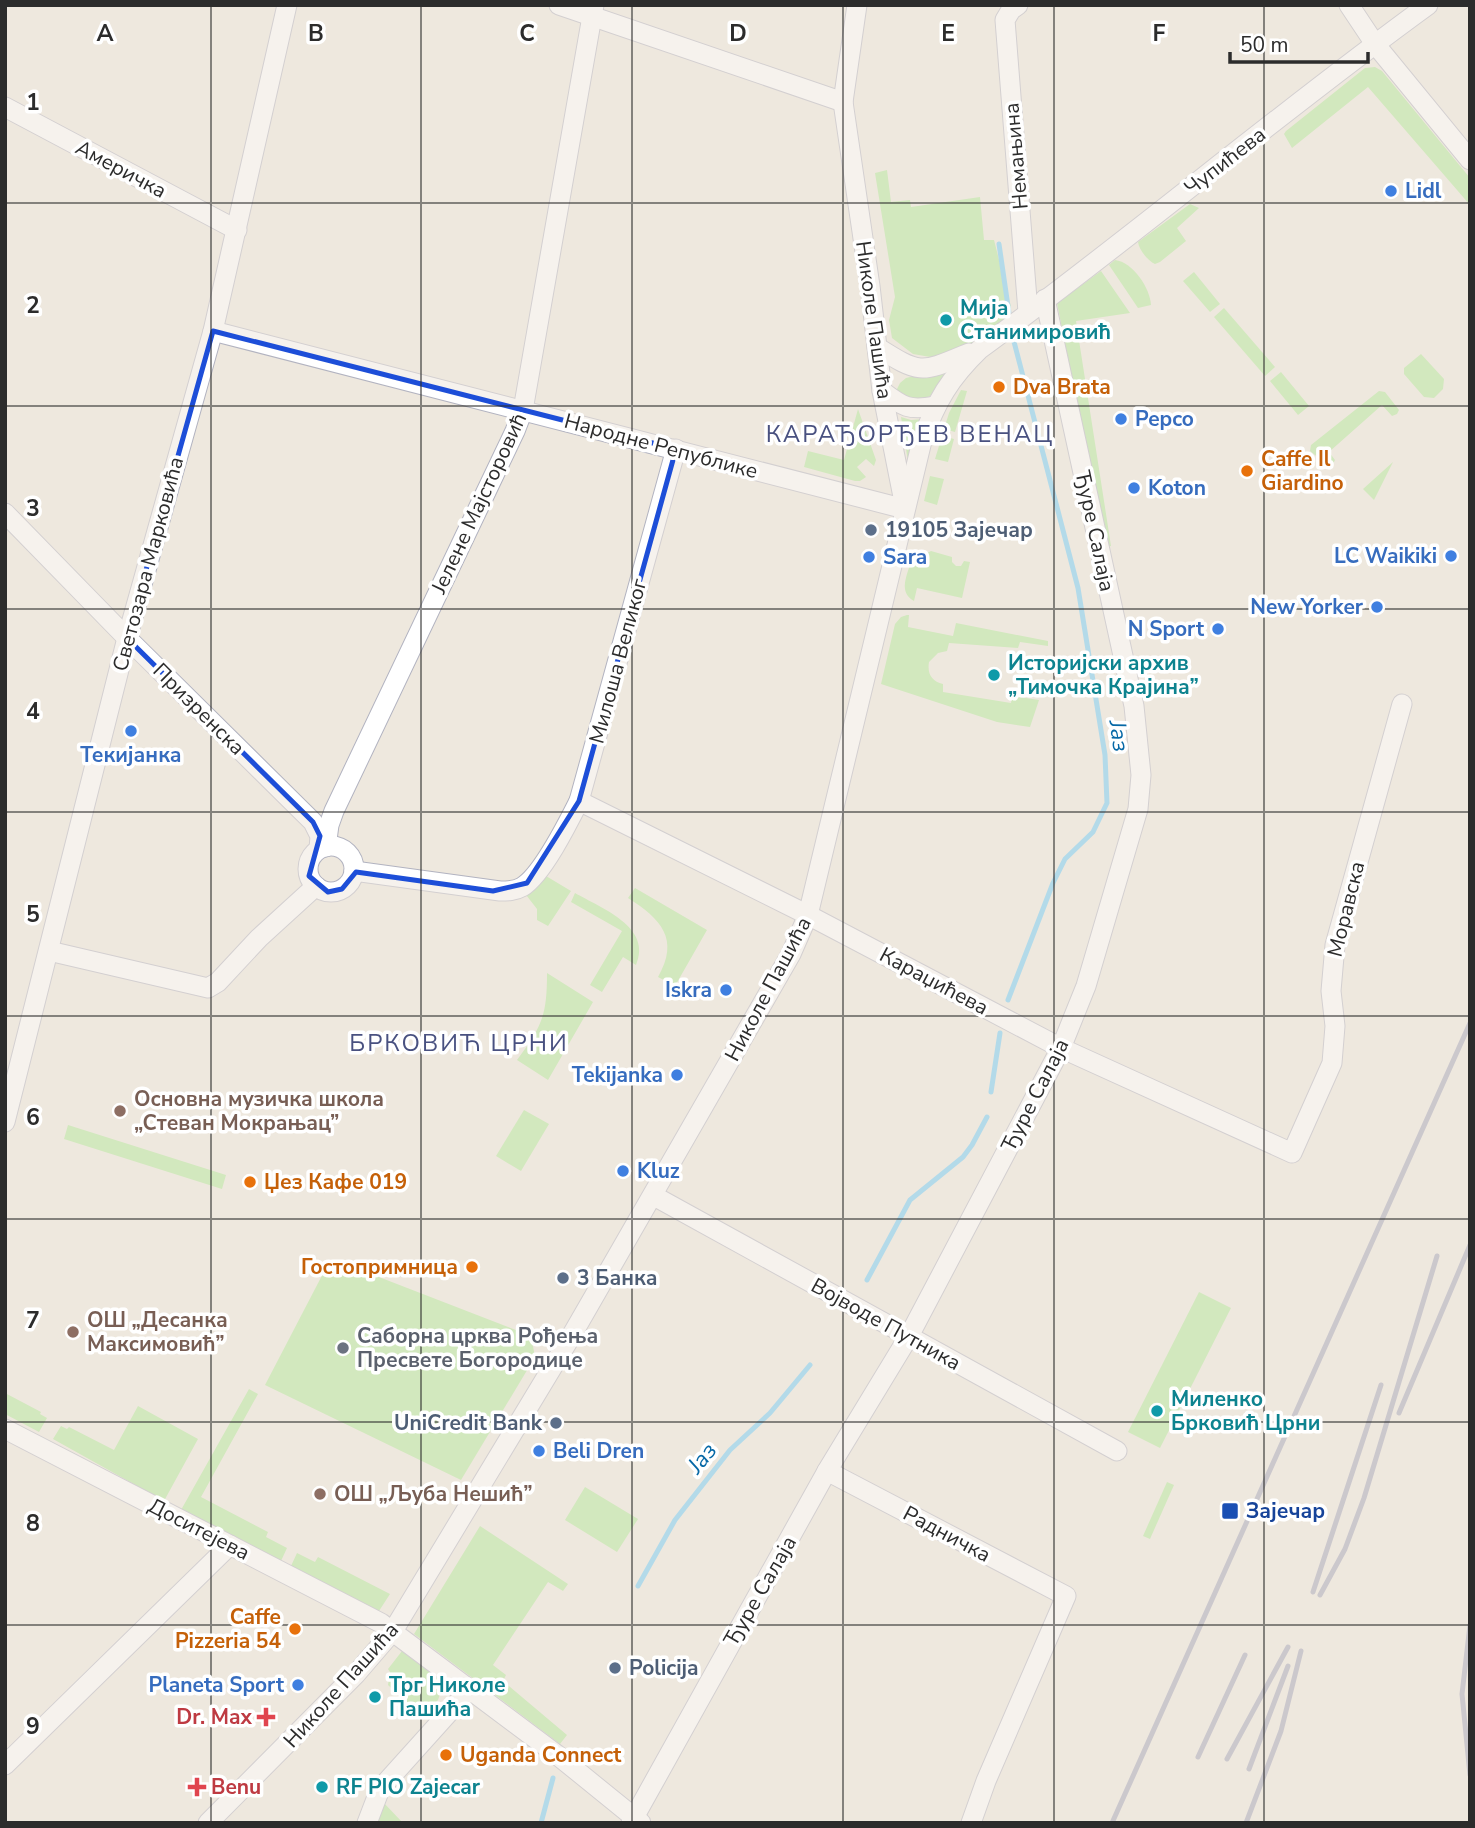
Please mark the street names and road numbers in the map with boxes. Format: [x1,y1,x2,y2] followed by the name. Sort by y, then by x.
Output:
[997,102,1035,210] street label: Немањина
[1179,120,1271,202] street label: Чупићева
[71,133,171,205] street label: Америчка
[849,239,899,401] street label: Николе Пашића
[561,407,761,485] street label: Народне Републике
[424,408,533,599] street label: Јелене Мајсторовић
[106,454,190,674] street label: Светозара Марковића
[1069,468,1121,594] street label: Ђуре Салаја
[583,575,653,747] street label: Милоша Великог
[147,657,251,761] street label: Призренска
[1321,858,1371,960] street label: Моравска
[718,912,818,1066] street label: Николе Пашића
[875,941,993,1021] street label: Караџићева
[995,1034,1075,1156] street label: Ђуре Салаја
[806,1271,966,1377] street label: Војводе Путника
[143,1491,255,1567] street label: Доситејева
[898,1499,996,1569] street label: Радничка
[717,1531,803,1651] street label: Ђуре Салаја
[277,1616,405,1754] street label: Николе Пашића

